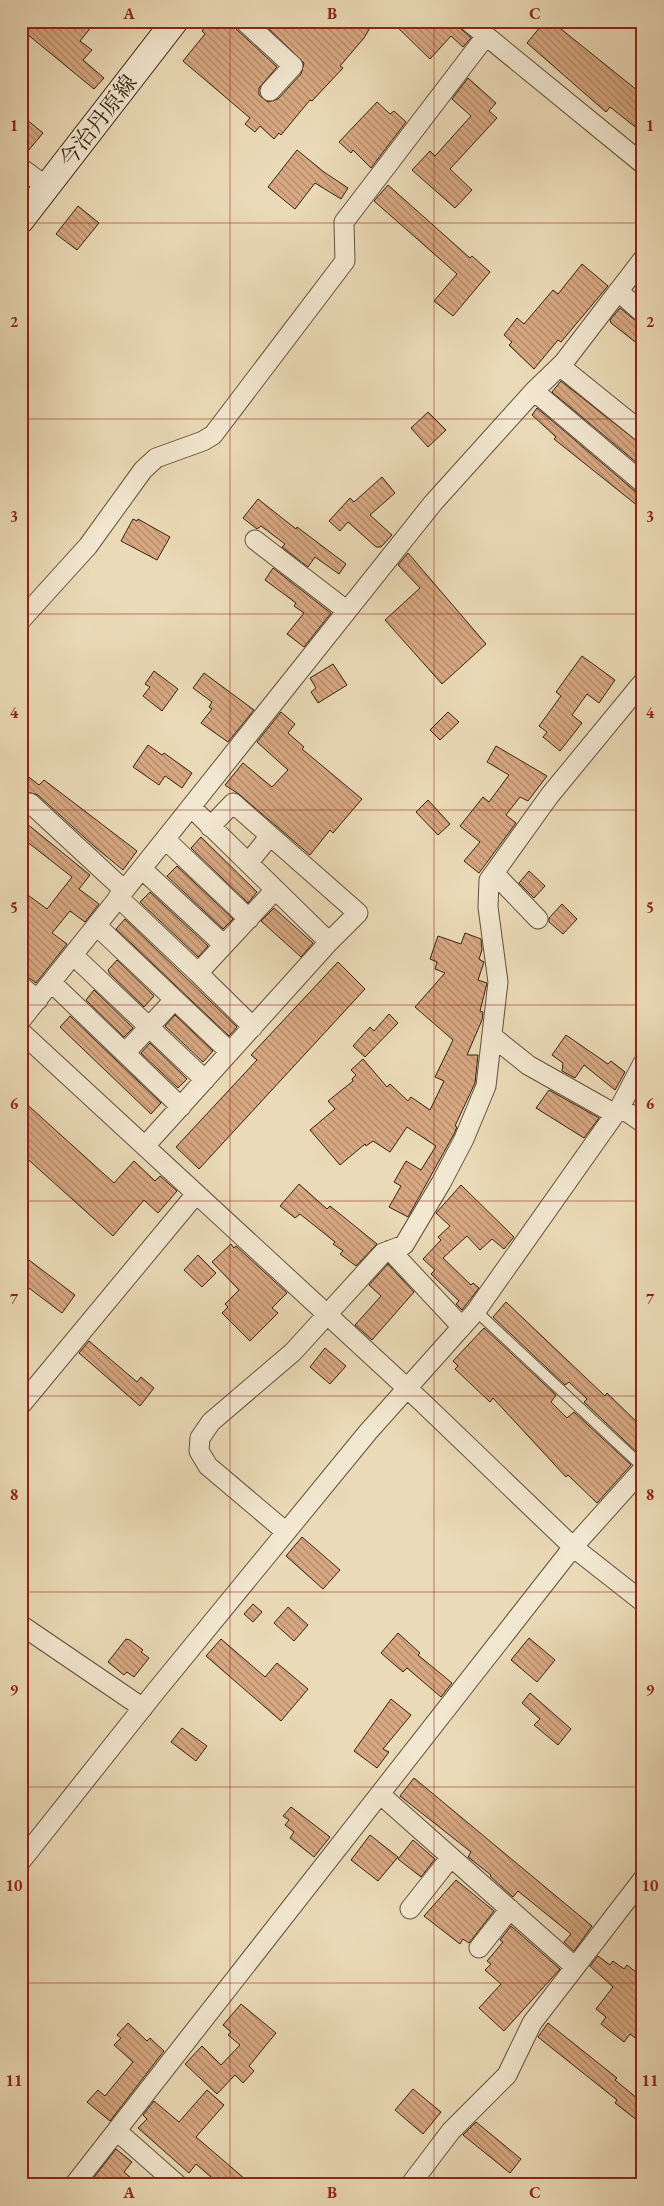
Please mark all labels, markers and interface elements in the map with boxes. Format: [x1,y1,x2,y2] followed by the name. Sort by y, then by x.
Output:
[122,3,135,24] text: A
[327,3,337,24] text: B
[529,3,541,24] text: C
[53,69,143,173] street label: 今治丹原線
[10,115,18,136] text: 1
[646,115,654,136] text: 1
[10,311,19,332] text: 2
[646,311,655,332] text: 2
[10,506,18,527] text: 3
[646,506,654,527] text: 3
[10,702,19,723] text: 4
[646,702,655,723] text: 4
[10,897,18,918] text: 5
[646,897,654,918] text: 5
[10,1093,19,1114] text: 6
[646,1093,655,1114] text: 6
[10,1288,19,1309] text: 7
[646,1288,655,1309] text: 7
[10,1484,18,1505] text: 8
[646,1484,654,1505] text: 8
[10,1679,19,1700] text: 9
[646,1679,655,1700] text: 9
[6,1875,23,1896] text: 10
[642,1875,659,1896] text: 10
[6,2070,22,2091] text: 11
[642,2070,658,2091] text: 11
[122,2182,135,2203] text: A
[327,2182,337,2203] text: B
[529,2182,541,2203] text: C

